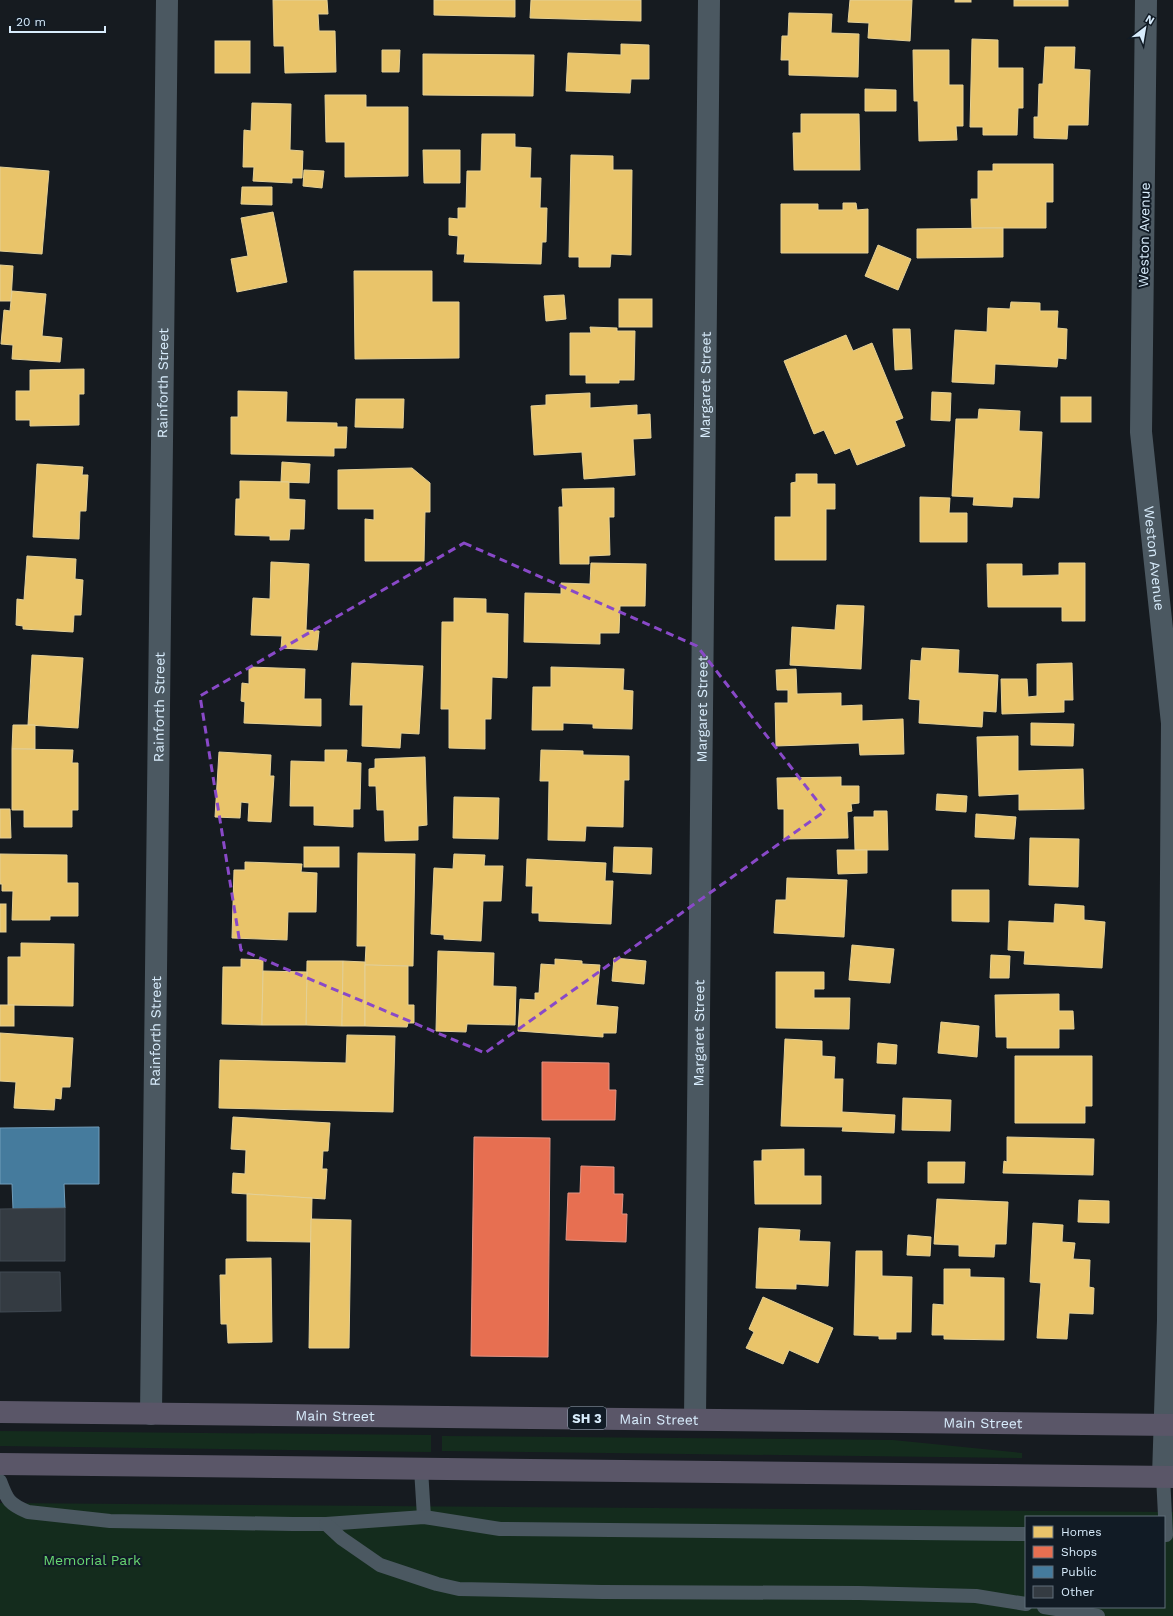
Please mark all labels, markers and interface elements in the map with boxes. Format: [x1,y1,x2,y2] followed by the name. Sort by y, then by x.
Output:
[10,8,105,34] scale bar
[1125,8,1165,48] north arrow
[1143,12,1157,28] text: N
[16,15,46,29] text: 20 m
[1135,182,1153,288] street label: Weston Avenue
[154,328,171,438] street label: Rainforth Street
[697,331,714,439] street label: Margaret Street
[1141,505,1168,611] street label: Weston Avenue
[150,652,168,762] street label: Rainforth Street
[693,655,711,763] street label: Margaret Street
[147,976,164,1086] street label: Rainforth Street
[690,979,707,1086] street label: Margaret Street
[295,1407,375,1424] street label: Main Street
[568,1407,606,1429] road number: SH 3
[619,1411,699,1428] street label: Main Street
[943,1414,1023,1431] street label: Main Street
[1025,1516,1165,1608] legend
[1061,1525,1102,1539] text: Homes
[1061,1545,1097,1559] text: Shops
[43,1552,141,1568] park label: Memorial Park
[1061,1565,1097,1579] text: Public
[1061,1585,1094,1599] text: Other

